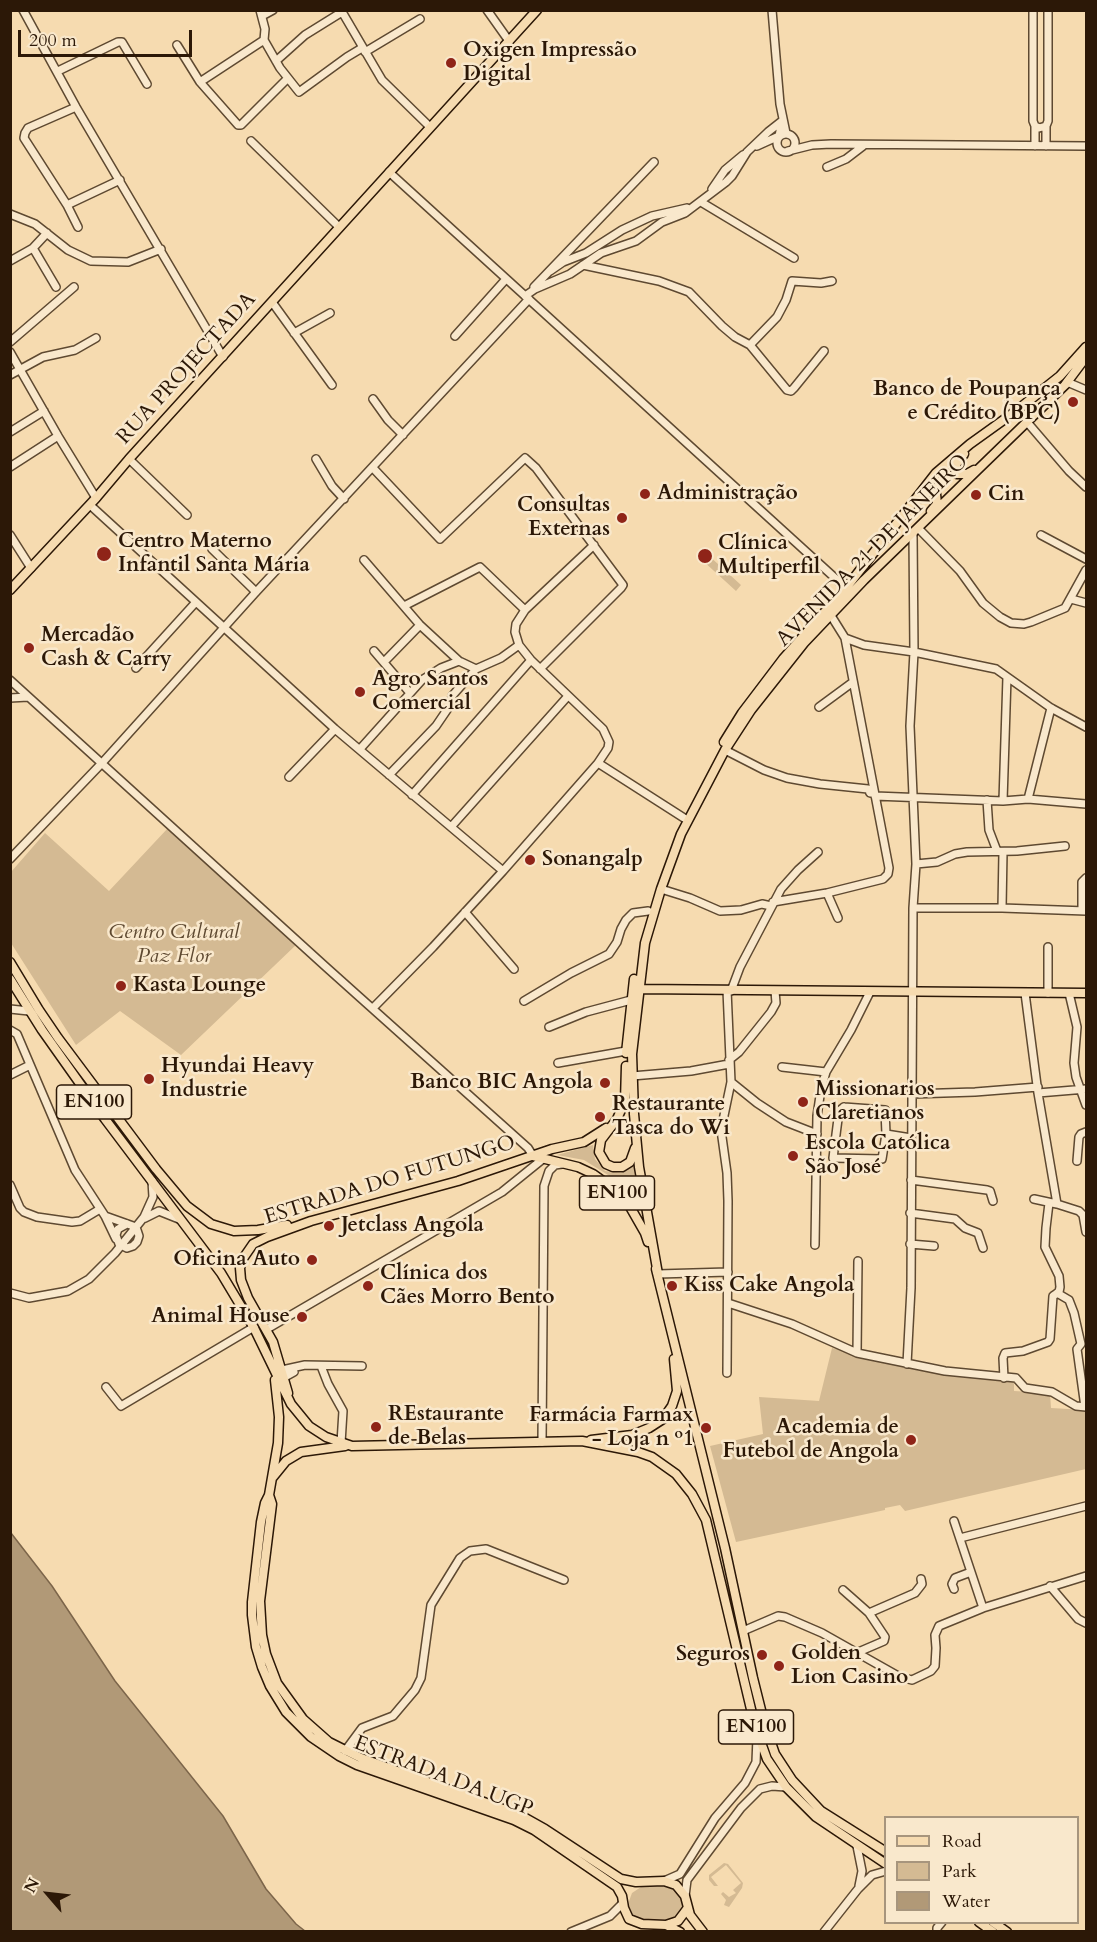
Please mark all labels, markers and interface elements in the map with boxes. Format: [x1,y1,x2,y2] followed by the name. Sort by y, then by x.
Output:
[21,18,195,56] scale bar
[29,28,77,53] text: 200 m
[463,38,637,88] place label: Oxigen Impressão Digital
[444,56,458,70] marker: Oxigen Impressão Digital
[112,288,262,450] street label: RUA PROJECTADA
[873,377,1061,427] place label: Banco de Poupança e Crédito (BPC)
[1066,395,1080,409] marker: Banco de Poupança e Crédito (BPC)
[772,450,974,652] street label: AVENIDA 21 DE JANEIRO
[657,481,798,507] place label: Administração
[988,482,1024,508] place label: Cin
[638,487,652,501] marker: Administração
[969,488,983,502] marker: Cin
[517,493,610,543] place label: Consultas Externas
[615,511,629,525] marker: Consultas Externas
[118,529,310,579] place label: Centro Materno Infantil Santa Mária
[718,531,820,581] place label: Clínica Multiperfil
[95,545,113,563] marker: Centro Materno Infantil Santa Mária
[696,547,714,565] marker: Clínica Multiperfil
[41,623,172,673] place label: Mercadão Cash & Carry
[22,641,36,655] marker: Mercadão Cash & Carry
[372,667,488,717] place label: Agro Santos Comercial
[353,685,367,699] marker: Agro Santos Comercial
[542,847,643,873] place label: Sonangalp
[523,853,537,867] marker: Sonangalp
[108,920,240,970] park label: Centro Cultural Paz Flor
[133,973,266,999] place label: Kasta Lounge
[114,979,128,993] marker: Kasta Lounge
[161,1054,314,1104] place label: Hyundai Heavy Industrie
[410,1070,593,1096] place label: Banco BIC Angola
[142,1072,156,1086] marker: Hyundai Heavy Industrie
[598,1076,612,1090] marker: Banco BIC Angola
[815,1077,935,1127] place label: Missionarios Claretianos
[56,1085,132,1119] road number: EN100
[612,1092,730,1142] place label: Restaurante Tasca do Wi
[796,1095,810,1109] marker: Missionarios Claretianos
[593,1110,607,1124] marker: Restaurante Tasca do Wi
[261,1131,519,1231] street label: ESTRADA DO FUTUNGO
[805,1131,950,1181] place label: Escola Católica São José
[786,1149,800,1163] marker: Escola Católica São José
[580,1176,654,1210] road number: EN100
[341,1213,484,1239] place label: Jetclass Angola
[322,1219,336,1233] marker: Jetclass Angola
[173,1247,300,1273] place label: Oficina Auto
[305,1253,319,1267] marker: Oficina Auto
[380,1261,554,1311] place label: Clínica dos Cães Morro Bento
[684,1273,854,1299] place label: Kiss Cake Angola
[361,1279,375,1293] marker: Clínica dos Cães Morro Bento
[665,1279,679,1293] marker: Kiss Cake Angola
[151,1304,290,1330] place label: Animal House
[295,1310,309,1324] marker: Animal House
[388,1402,504,1452] place label: REstaurante de Belas
[529,1403,694,1453] place label: Farmácia Farmax - Loja n º1
[722,1415,899,1465] place label: Academia de Futebol de Angola
[369,1420,383,1434] marker: REstaurante de Belas
[699,1421,713,1435] marker: Farmácia Farmax - Loja n º1
[904,1433,918,1447] marker: Academia de Futebol de Angola
[791,1641,908,1691] place label: Golden Lion Casino
[676,1642,750,1668] place label: Seguros
[755,1648,769,1662] marker: Seguros
[772,1659,786,1673] marker: Golden Lion Casino
[718,1710,794,1744] road number: EN100
[350,1731,536,1823] street label: ESTRADA DA UGP
[884,1816,1079,1924] legend
[942,1829,982,1854] text: Road
[942,1859,977,1884] text: Park
[18,1864,78,1924] north arrow
[19,1874,45,1897] text: N
[942,1889,990,1914] text: Water

